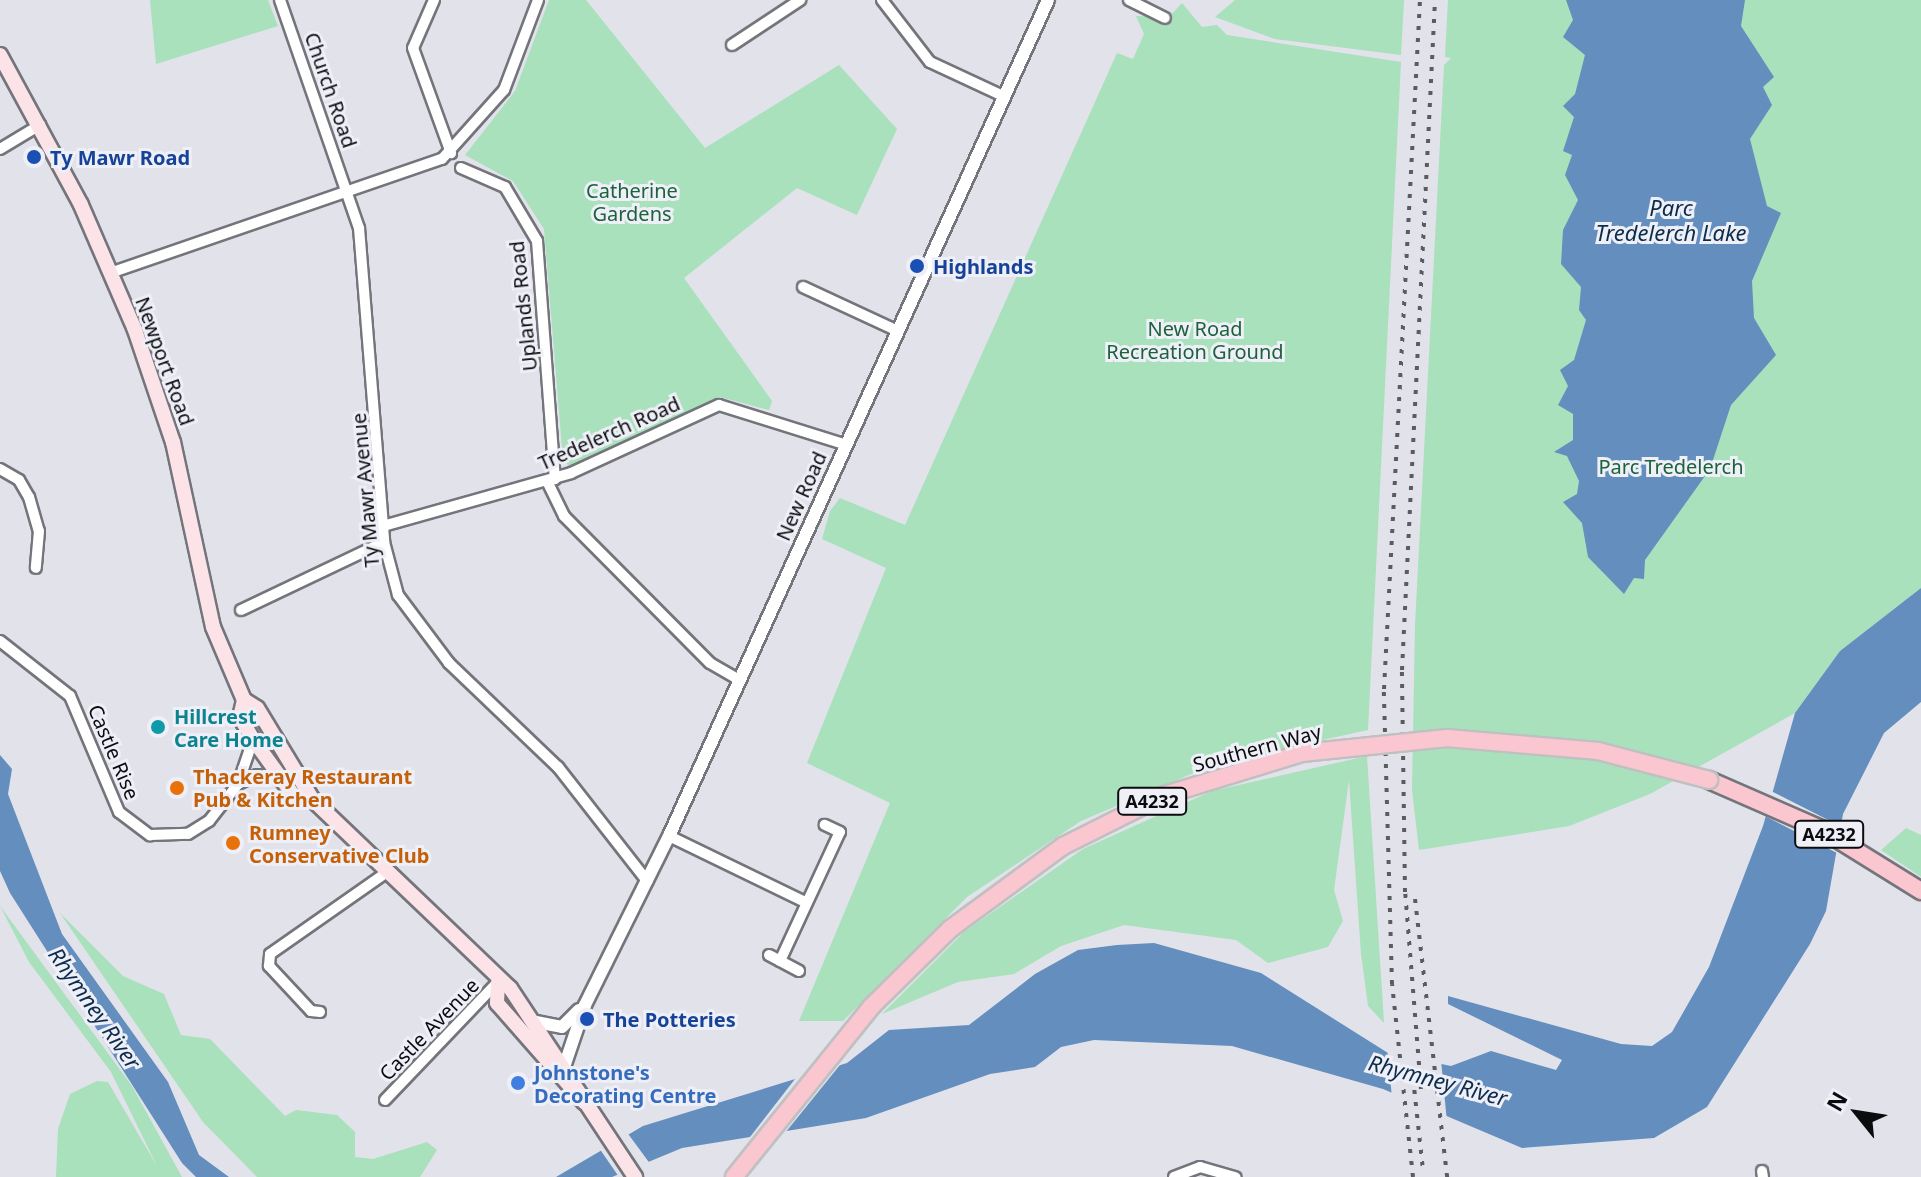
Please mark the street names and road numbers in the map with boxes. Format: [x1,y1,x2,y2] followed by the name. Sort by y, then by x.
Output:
[300,29,362,151] street label: Church Road
[504,240,542,372] street label: Uplands Road
[131,293,199,429] street label: Newport Road
[535,391,683,475] street label: Tredelerch Road
[346,412,384,568] street label: Ty Mawr Avenue
[771,448,831,544] street label: New Road
[83,701,145,803] street label: Castle Rise
[1190,719,1324,777] street label: Southern Way
[1116,787,1188,815] road number: A4232
[1793,820,1865,848] road number: A4232
[374,973,484,1085] street label: Castle Avenue

